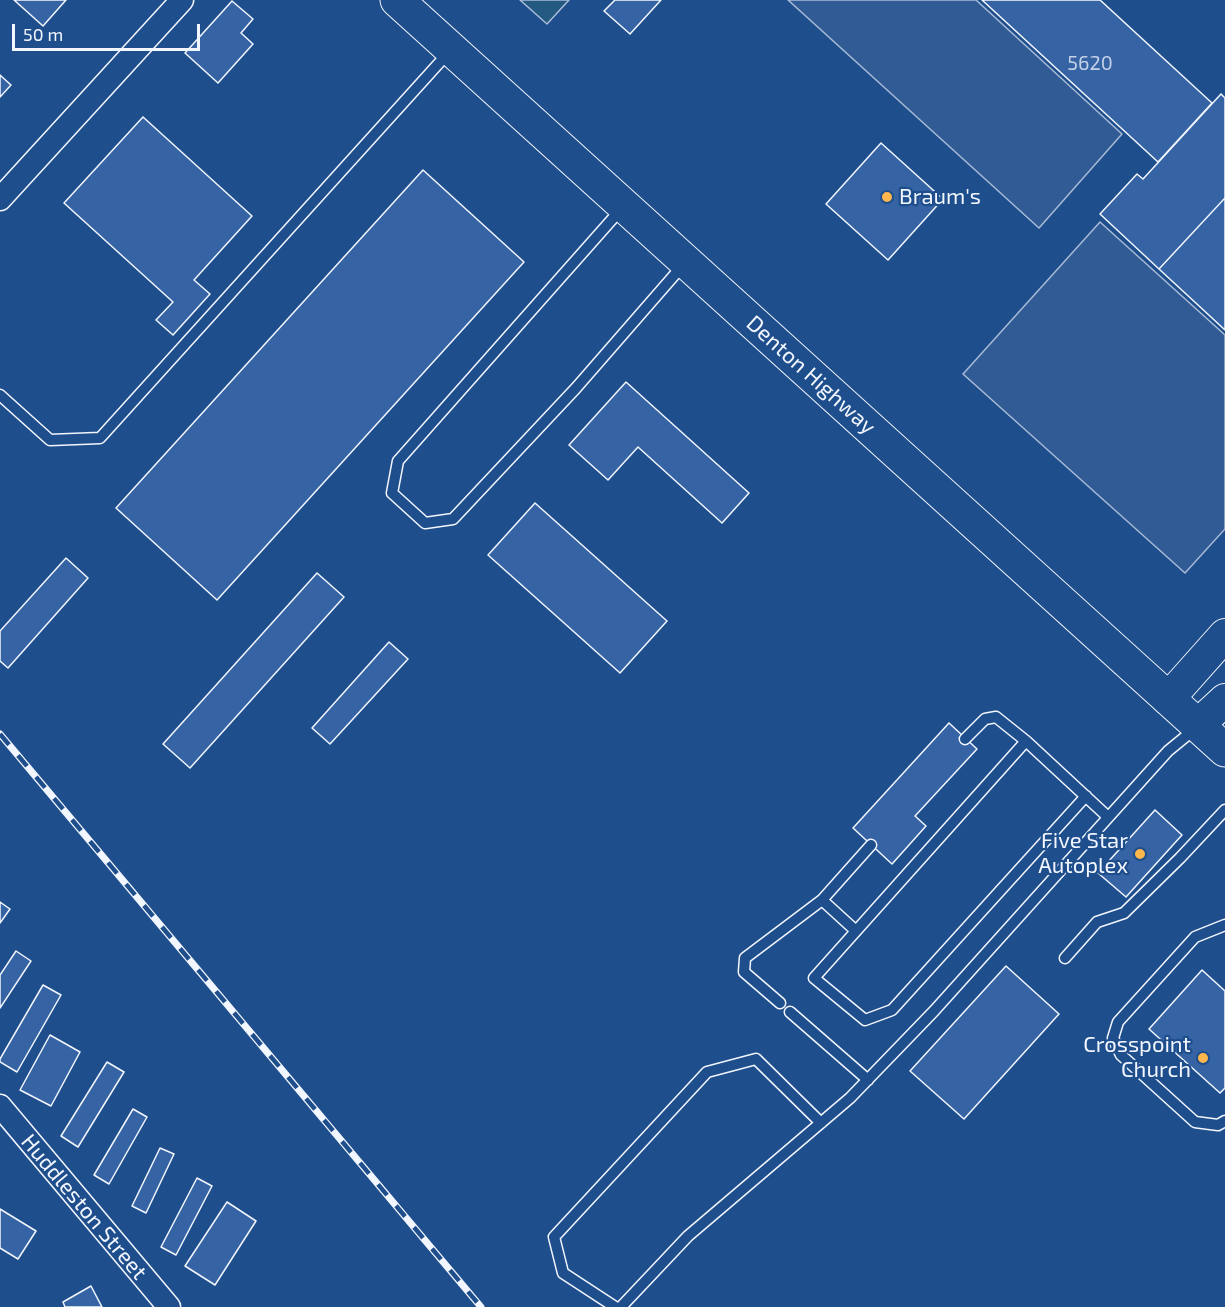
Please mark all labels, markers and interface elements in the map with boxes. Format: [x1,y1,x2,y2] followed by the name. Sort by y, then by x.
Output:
[15,12,202,50] scale bar
[23,23,63,45] text: 50 m
[1067,51,1113,75] house number: 5620
[899,184,981,210] place label: Braum's
[880,190,894,204] marker: Braum's
[741,310,881,440] street label: Denton Highway
[1038,828,1128,879] place label: Five Star Autoplex
[1133,847,1147,861] marker: Five Star Autoplex
[1083,1032,1191,1084] place label: Crosspoint Church
[1196,1051,1210,1065] marker: Crosspoint Church
[15,1129,153,1285] street label: Huddleston Street

